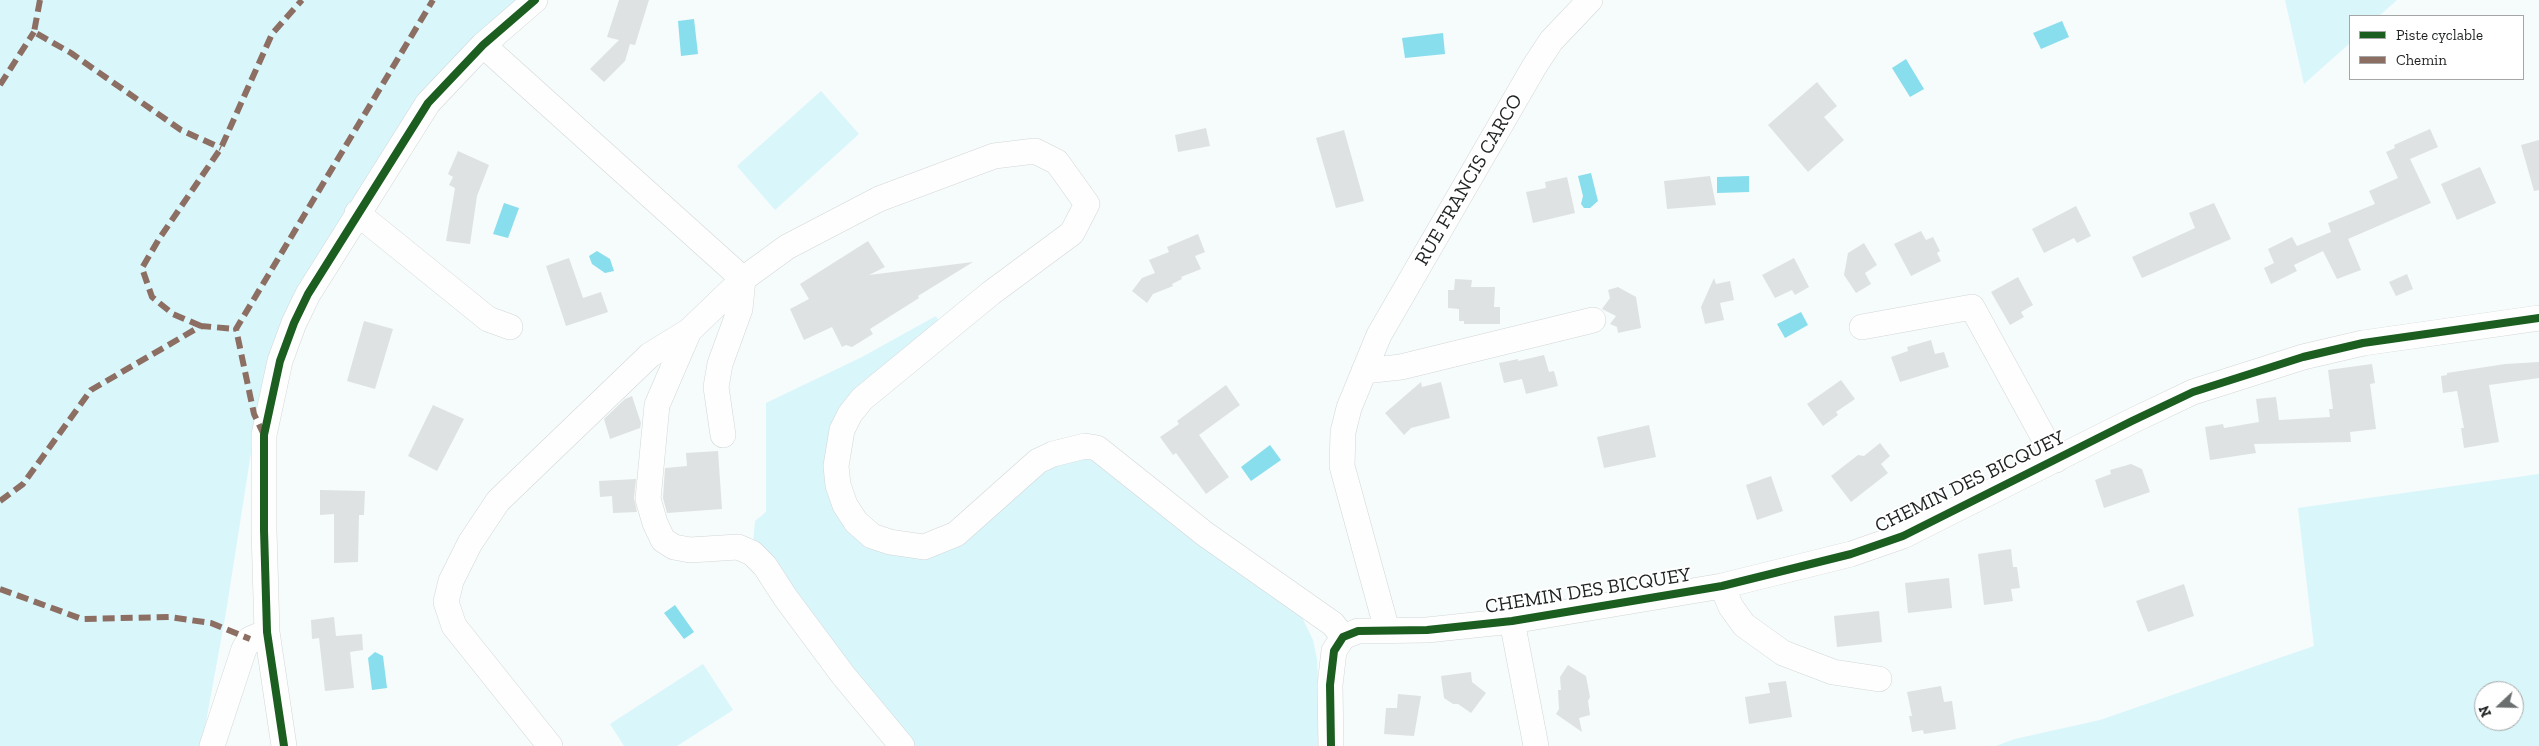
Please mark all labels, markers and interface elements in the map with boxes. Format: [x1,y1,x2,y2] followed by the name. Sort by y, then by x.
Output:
[2349,15,2524,80] legend
[2396,26,2483,44] text: Piste cyclable
[2396,51,2447,69] text: Chemin
[1410,90,1528,270] street label: RUE FRANCIS CARCO
[1871,426,2069,538] street label: CHEMIN DES BICQUEY
[1483,563,1693,619] street label: CHEMIN DES BICQUEY
[2474,681,2524,731] north arrow
[2476,703,2495,719] text: N

